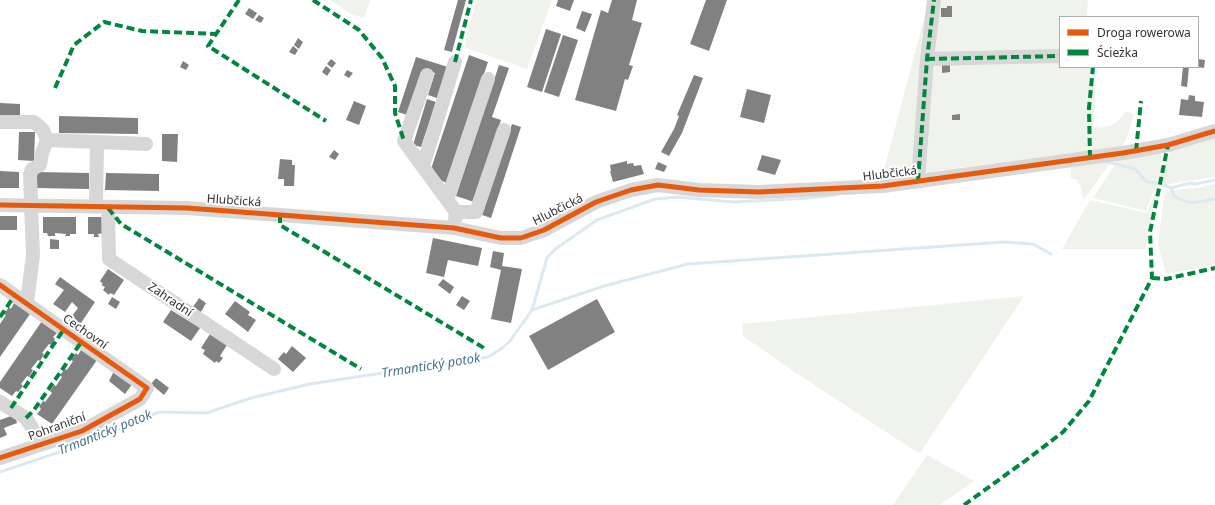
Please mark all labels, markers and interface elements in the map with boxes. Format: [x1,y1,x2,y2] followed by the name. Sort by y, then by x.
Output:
[1059,16,1199,68] legend
[1097,24,1191,41] text: Droga rowerowa
[1097,44,1138,61] text: Ścieżka
[862,164,918,184] street label: Hlubčická
[530,191,586,229] street label: Hlubčická
[206,192,262,210] street label: Hlubčická
[145,280,195,320] street label: Zahradní
[60,311,110,353] street label: Cechovní
[381,350,481,382] water label: Trmantický potok
[56,407,154,459] water label: Trmantický potok
[26,410,88,444] street label: Pohraniční

